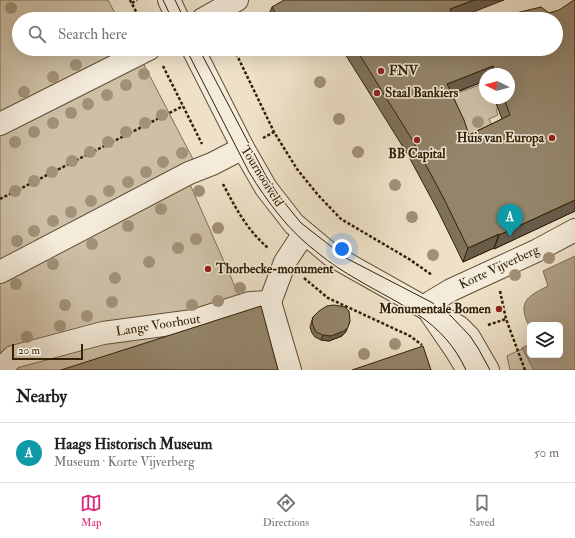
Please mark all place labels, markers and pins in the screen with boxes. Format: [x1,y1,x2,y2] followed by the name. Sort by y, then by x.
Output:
[389,63,419,79] place label: FNV
[376,66,386,76] marker: FNV
[385,85,459,101] place label: Staal Bankiers
[372,88,382,98] marker: Staal Bankiers
[457,130,545,147] place label: Huis van Europa
[547,133,557,143] marker: Huis van Europa
[412,135,422,145] marker: BB Capital
[388,146,446,163] place label: BB Capital
[497,204,523,237] pin: A
[215,261,334,277] place label: Thorbecke-monument
[203,264,213,274] marker: Thorbecke-monument
[378,301,491,317] place label: Monumentale Bomen
[494,304,504,314] marker: Monumentale Bomen

